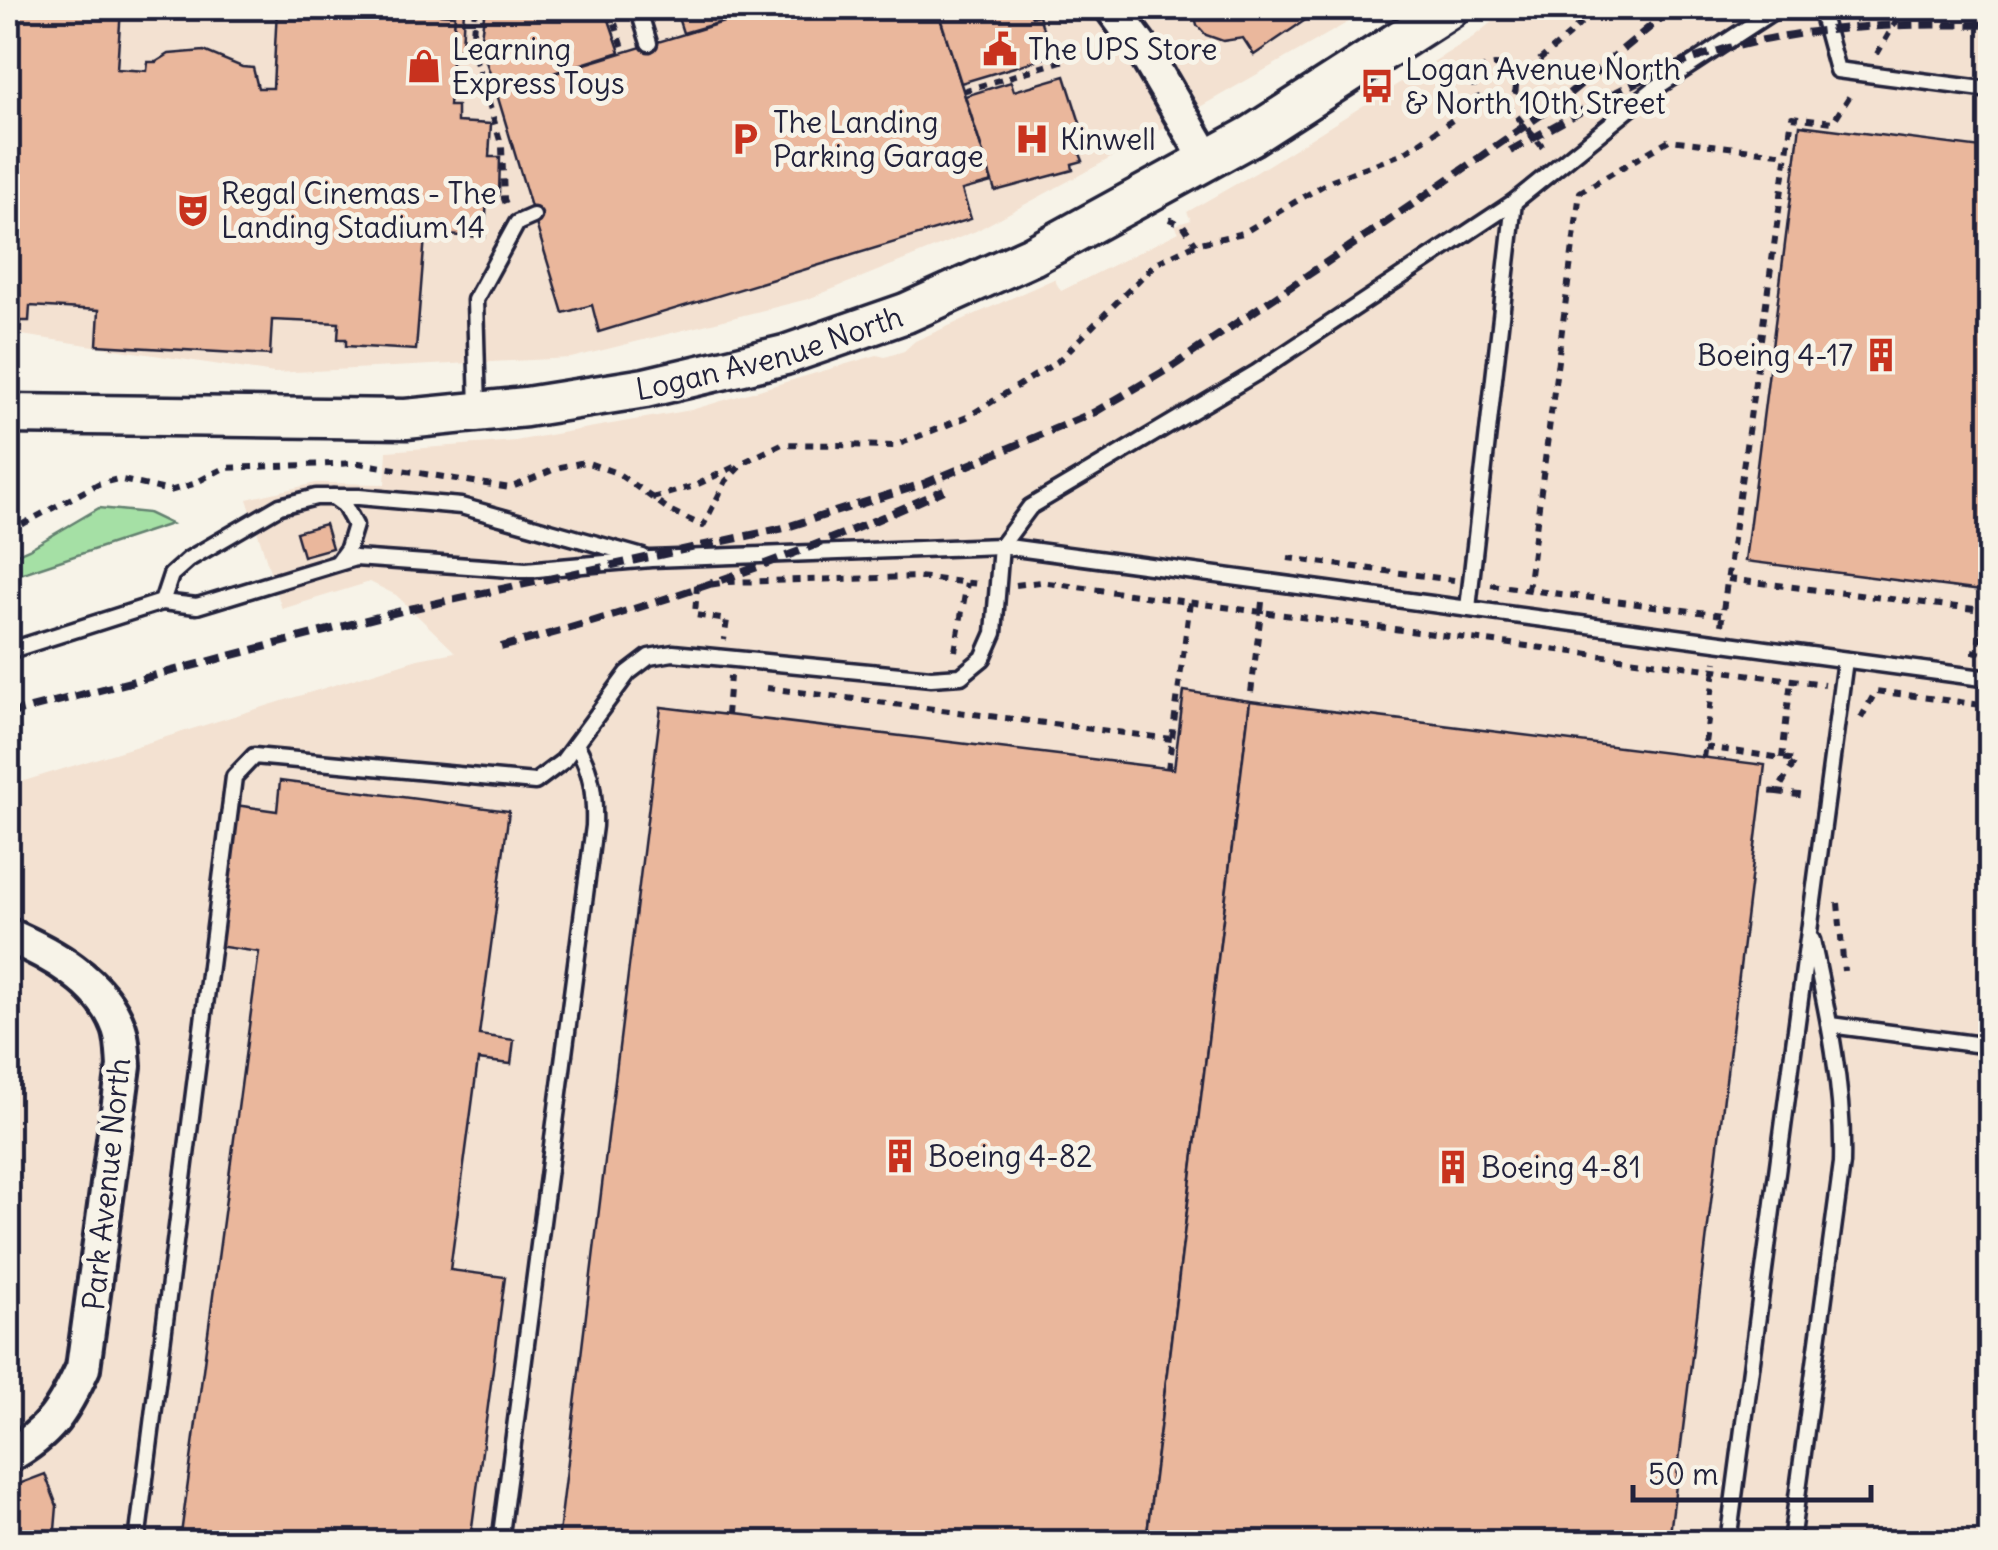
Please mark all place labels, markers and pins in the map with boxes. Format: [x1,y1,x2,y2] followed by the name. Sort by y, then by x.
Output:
[452,30,625,102] place label: Learning Express Toys
[981,30,1019,68] public building icon: The UPS Store
[1028,30,1217,68] place label: The UPS Store
[405,47,443,85] shop icon: Learning Express Toys
[1405,50,1681,122] place label: Logan Avenue North & North 10th Street
[1358,67,1396,105] bus stop icon: Logan Avenue North & North 10th Street
[773,103,984,175] place label: The Landing Parking Garage
[726,120,764,158] parking icon: The Landing Parking Garage
[1013,120,1051,158] hospital icon: Kinwell
[1060,120,1156,158] place label: Kinwell
[221,174,497,246] place label: Regal Cinemas - The Landing Stadium 14
[174,191,212,229] theatre icon: Regal Cinemas - The Landing Stadium 14
[1697,336,1853,374] place label: Boeing 4-17
[1862,336,1900,374] building icon: Boeing 4-17
[881,1137,919,1175] building icon: Boeing 4-82
[928,1137,1093,1175] place label: Boeing 4-82
[1434,1148,1472,1186] building icon: Boeing 4-81
[1481,1148,1641,1186] place label: Boeing 4-81

